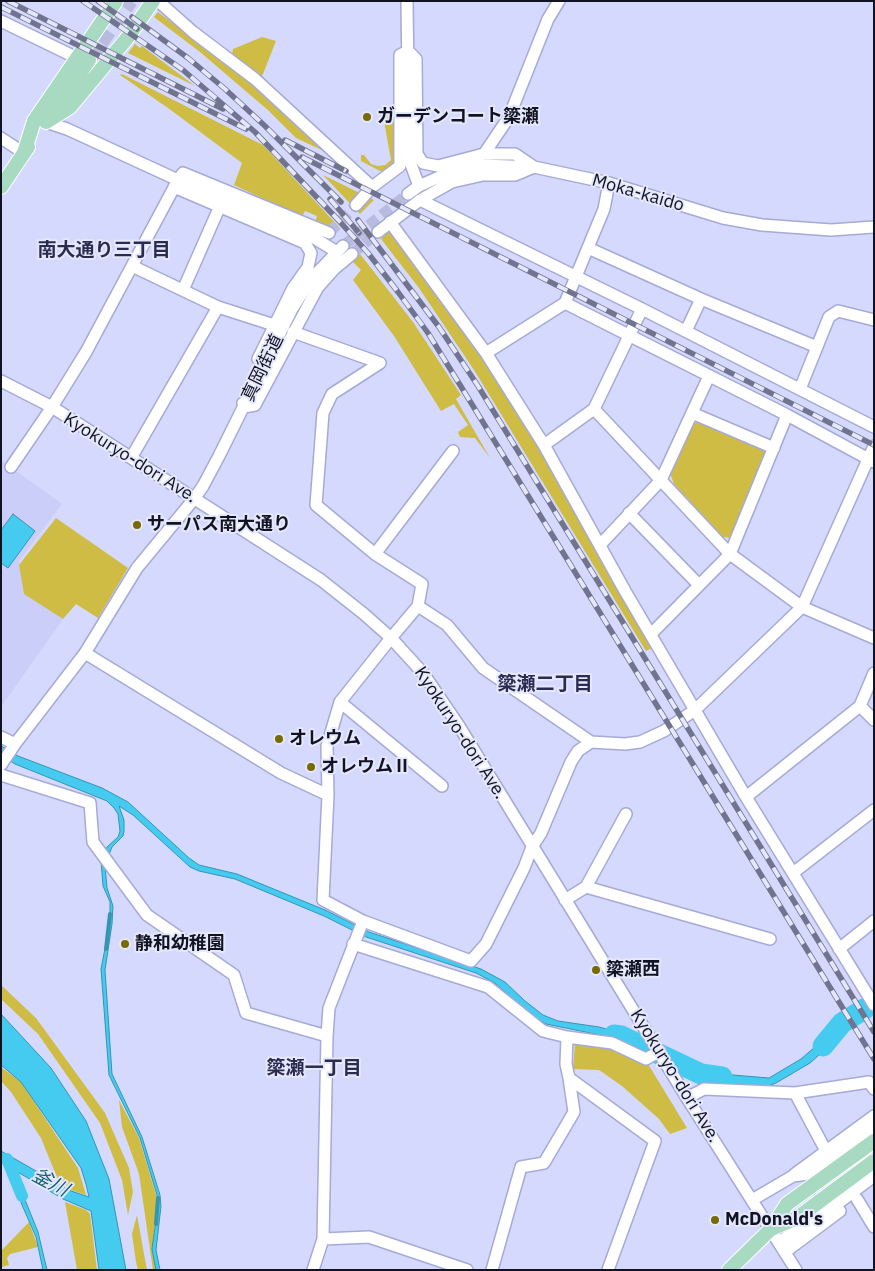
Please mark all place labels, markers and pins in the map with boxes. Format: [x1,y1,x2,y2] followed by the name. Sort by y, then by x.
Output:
[377,106,539,128] place label: ガーデンコート簗瀬
[361,111,373,123] marker: ガーデンコート簗瀬
[147,514,291,536] place label: サーパス南大通り
[131,519,143,531] marker: サーパス南大通り
[289,728,361,750] place label: オレウム
[273,733,285,745] marker: オレウム
[321,756,411,778] place label: オレウムⅡ
[305,761,317,773] marker: オレウムⅡ
[135,933,225,955] place label: 静和幼稚園
[119,938,131,950] marker: 静和幼稚園
[606,959,660,981] place label: 簗瀬西
[590,964,602,976] marker: 簗瀬西
[725,1209,823,1231] place label: McDonald's
[709,1214,721,1226] marker: McDonald's

